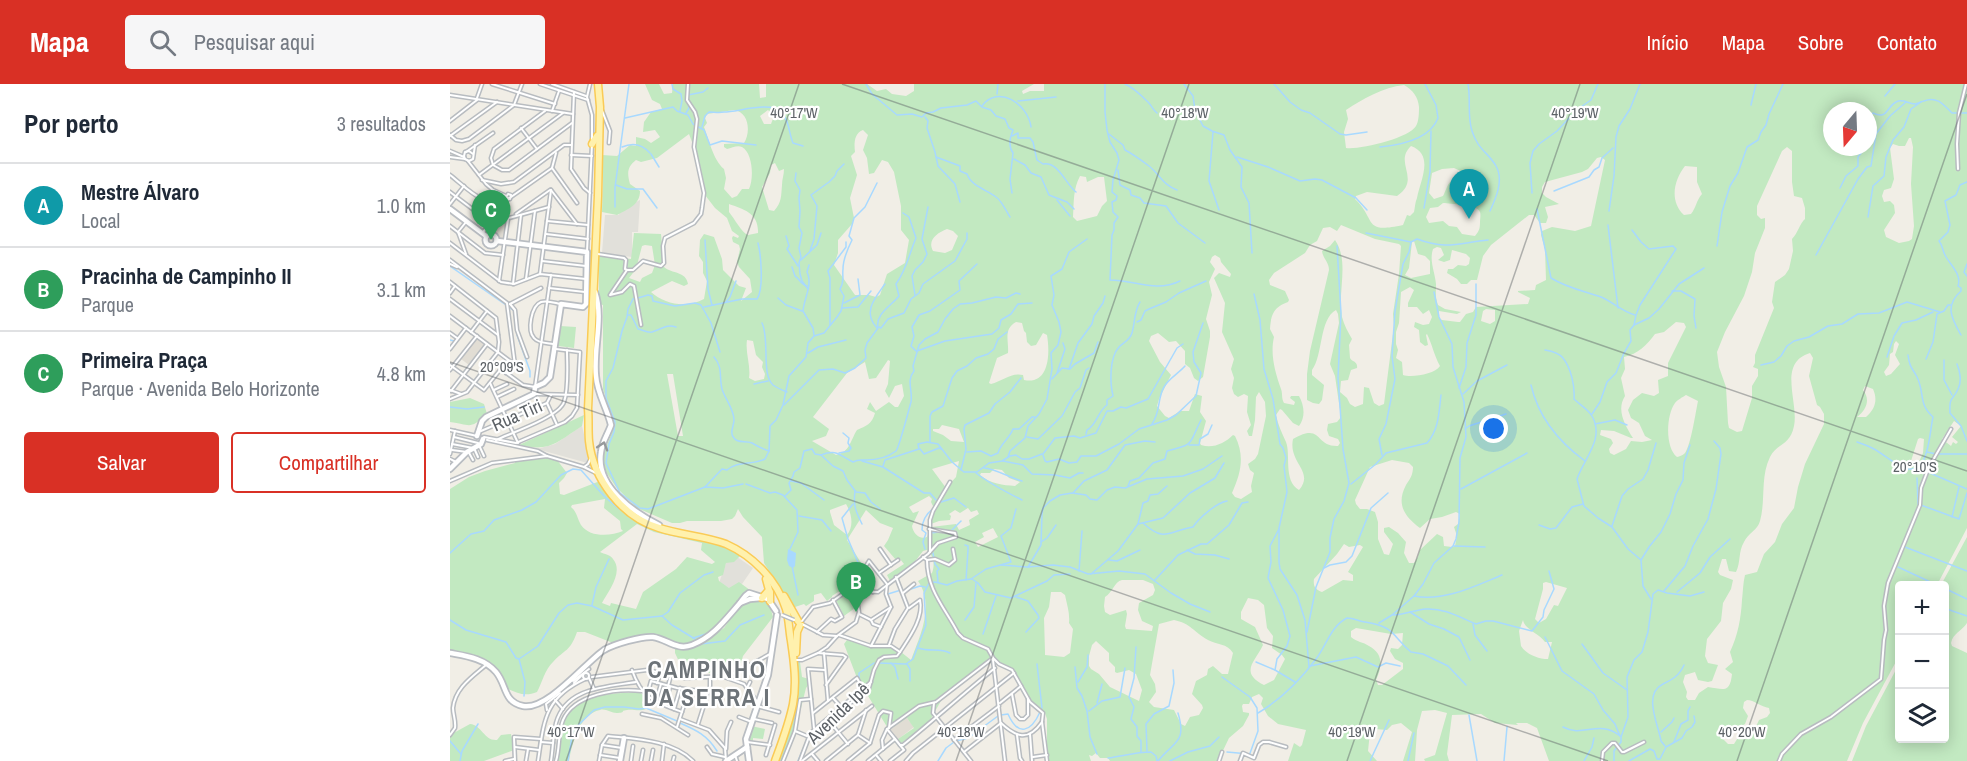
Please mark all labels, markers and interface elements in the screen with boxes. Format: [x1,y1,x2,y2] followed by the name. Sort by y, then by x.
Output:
[125,15,545,69] search box
[30,23,89,61] text: Mapa
[146,26,179,59] icon: search
[194,27,315,57] text: Pesquisar aqui
[1647,28,1689,57] text: Início
[1722,28,1765,57] text: Mapa
[1798,28,1844,57] text: Sobre
[1877,28,1937,57] text: Contato
[770,102,818,123] text: 40°17'W
[1161,102,1209,123] text: 40°18'W
[1551,102,1599,123] text: 40°19'W
[1823,102,1877,156] north arrow
[24,106,119,141] text: Por perto
[337,110,426,137] text: 3 resultados
[1450,170,1488,219] pin: A
[81,177,200,207] text: Mestre Álvaro
[472,190,510,240] pin: C
[38,192,49,219] text: A
[377,192,426,219] text: 1.0 km
[81,207,120,234] text: Local
[81,261,292,291] text: Pracinha de Campinho II
[38,276,49,303] text: B
[377,276,426,303] text: 3.1 km
[81,291,134,318] text: Parque
[81,345,207,375] text: Primeira Praça
[480,356,524,377] text: 20°09'S
[38,360,49,387] text: C
[377,360,426,387] text: 4.8 km
[81,375,320,402] text: Parque · Avenida Belo Horizonte
[488,393,546,437] street label: Rua Tiri
[1479,414,1508,443] your location
[24,432,219,493] button: Salvar
[231,432,426,493] button: Compartilhar
[596,441,608,451] one-way arrow
[1893,456,1937,477] text: 20°10'S
[836,562,876,612] pin: B
[1895,581,1949,743] map controls
[1895,581,1949,635] button: +
[1895,635,1949,689] button: −
[643,653,771,713] district label: CAMPINHO DA SERRA I
[800,677,875,750] street label: Avenida Ipê
[1895,689,1949,743] button: layers
[547,721,595,742] text: 40°17'W
[937,721,985,742] text: 40°18'W
[1328,721,1376,742] text: 40°19'W
[1718,721,1766,742] text: 40°20'W

